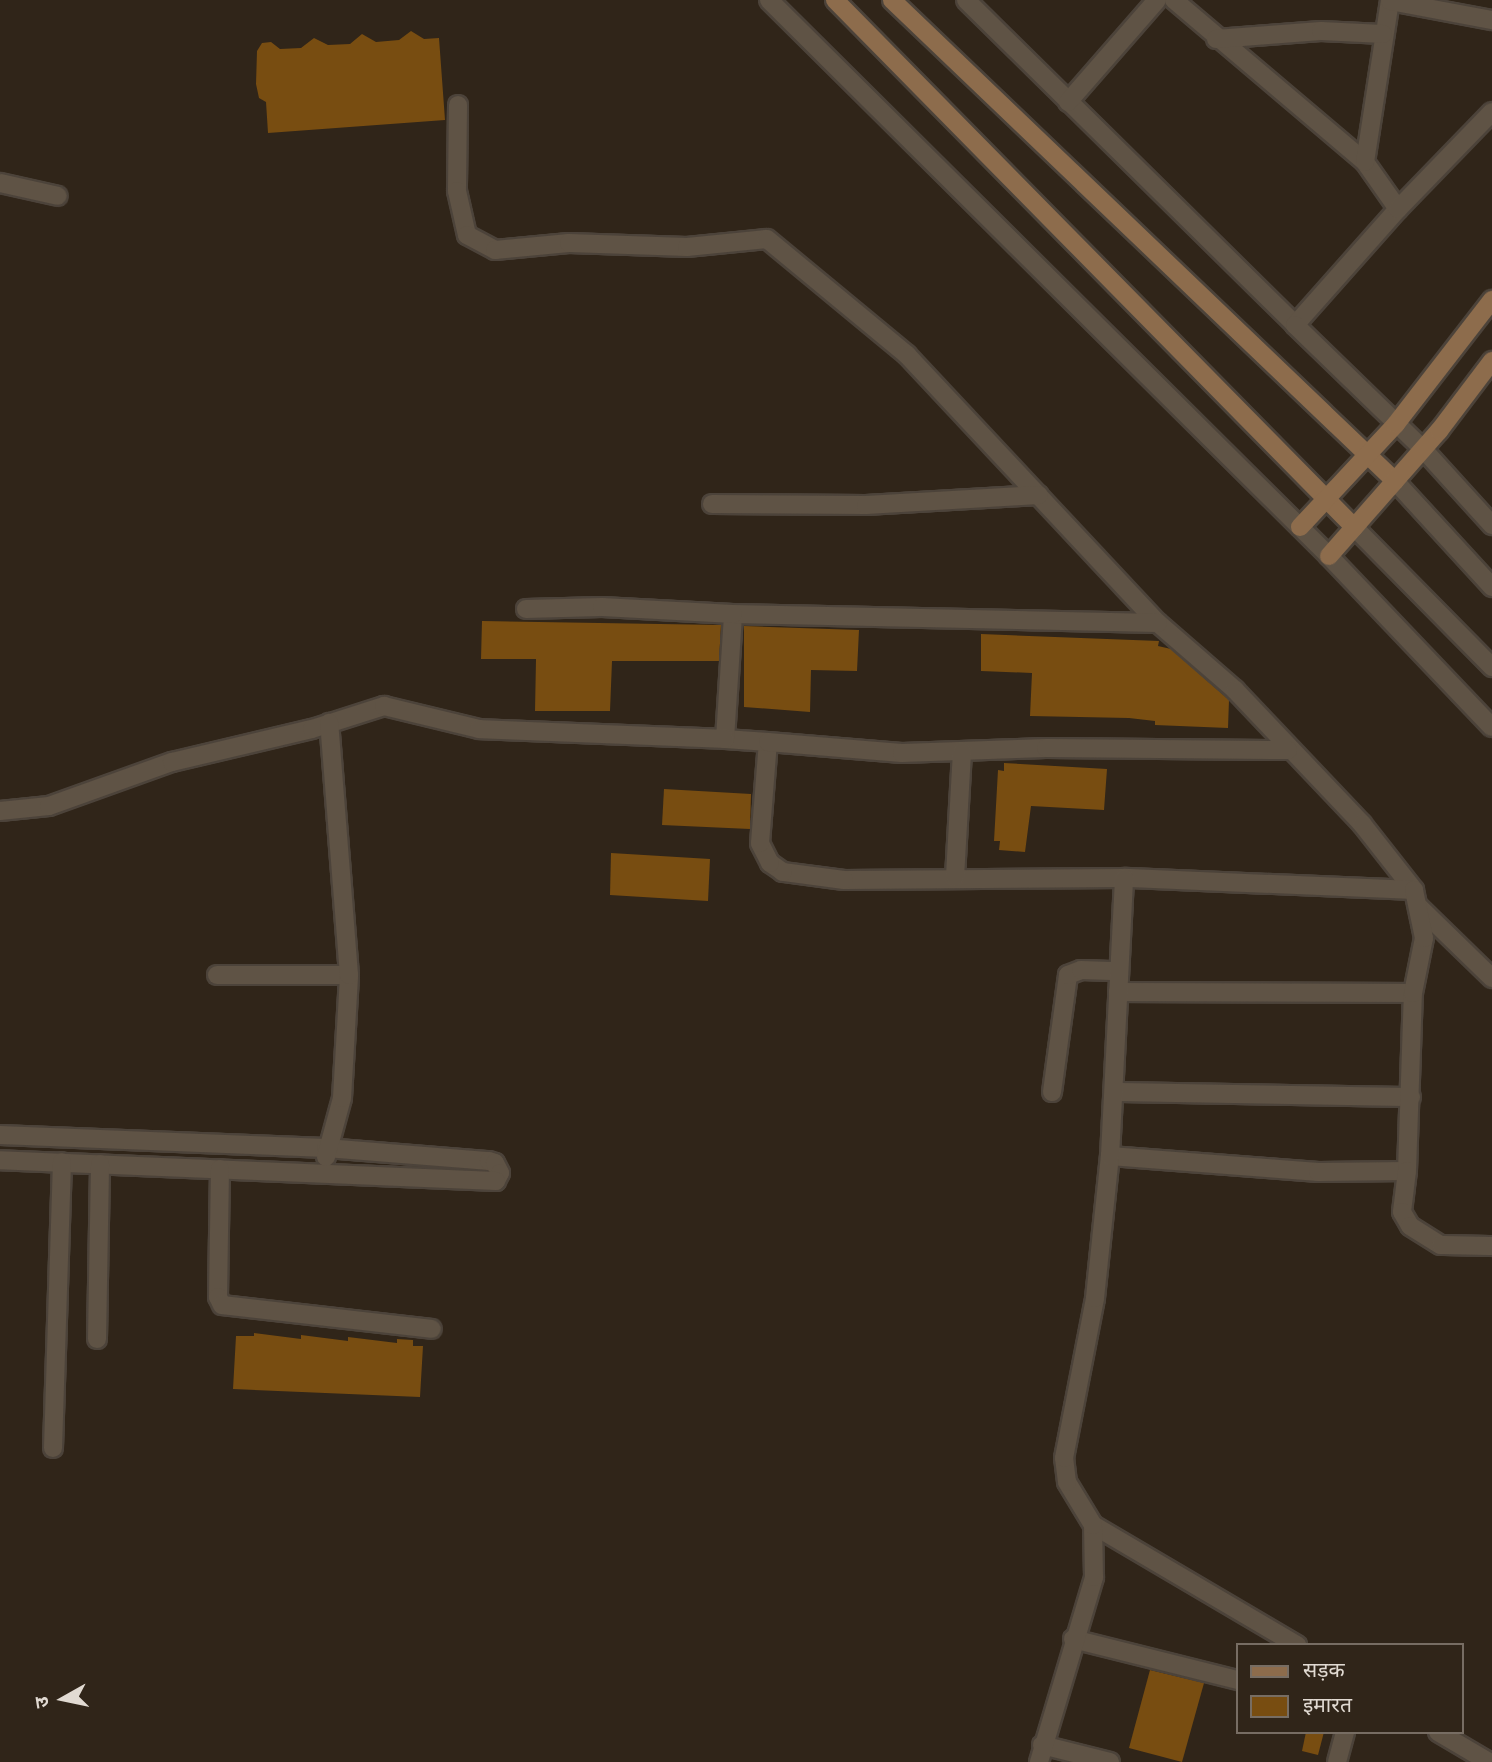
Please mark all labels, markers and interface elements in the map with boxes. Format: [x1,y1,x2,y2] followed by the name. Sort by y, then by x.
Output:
[1236,1643,1464,1734] legend
[1303,1657,1345,1682] text: सड़क
[28,1664,98,1734] north arrow
[1303,1692,1352,1717] text: इमारत
[30,1695,54,1710] text: उ

